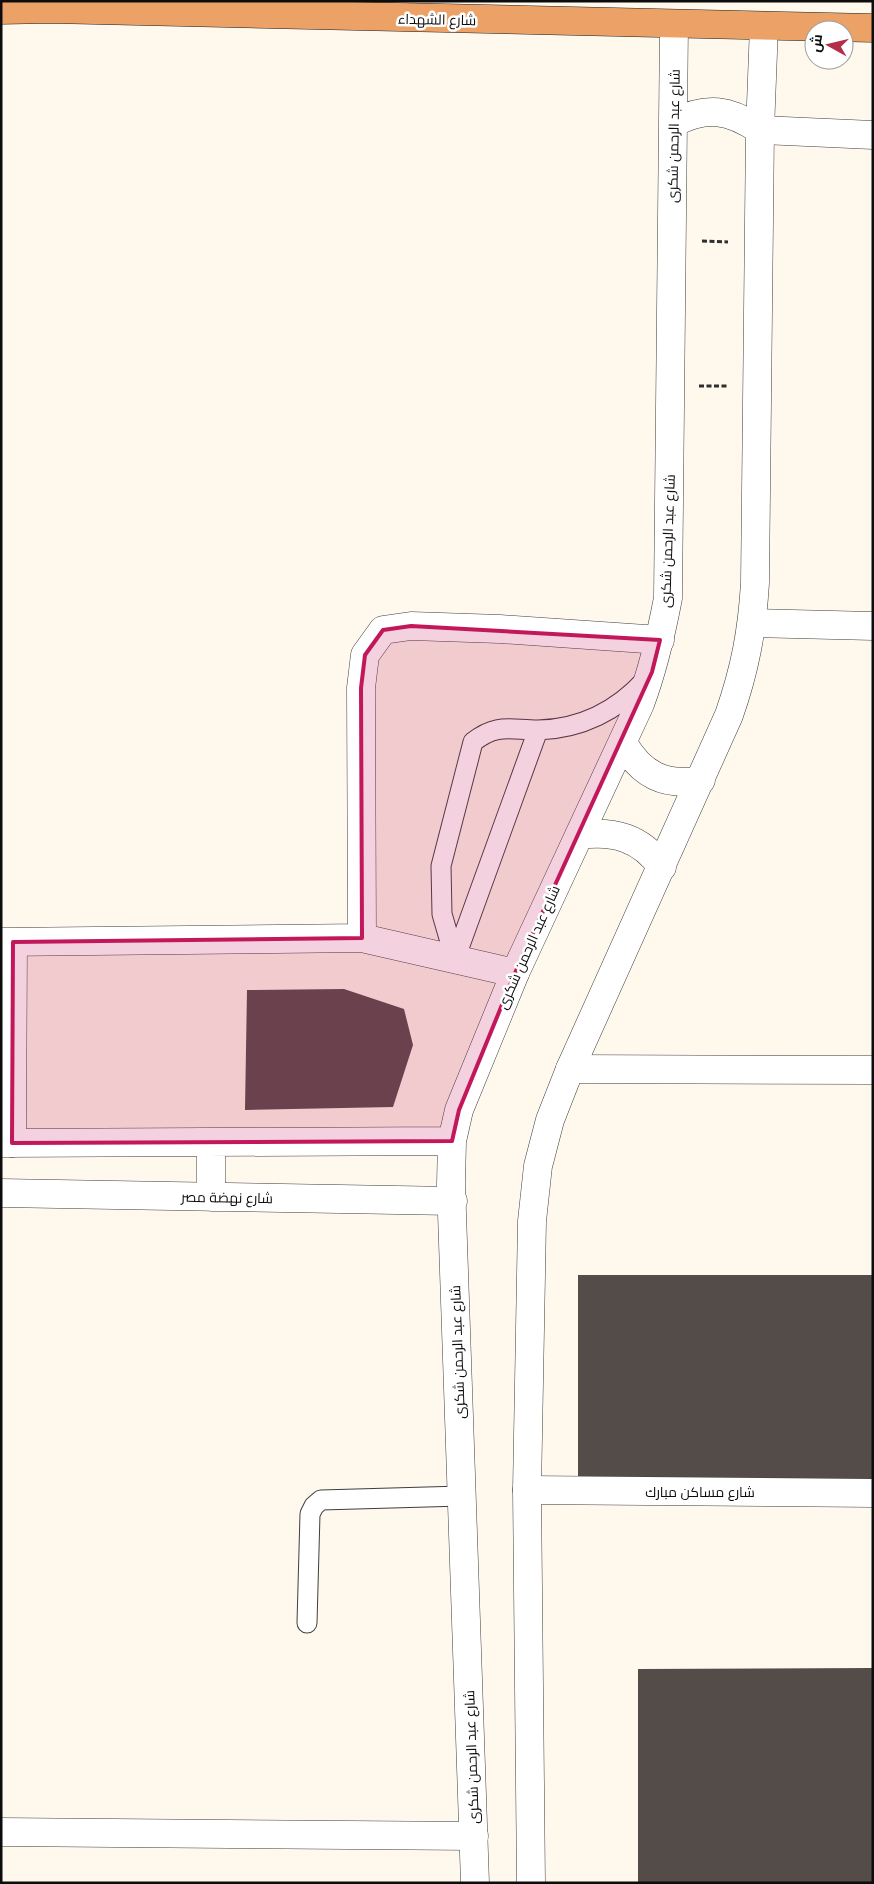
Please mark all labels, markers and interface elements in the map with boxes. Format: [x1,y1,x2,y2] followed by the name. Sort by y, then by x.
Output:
[398,9,476,29] street label: شارع الشهداء
[804,20,854,70] north arrow
[805,33,826,53] text: ش
[662,69,684,203] street label: شارع عبد الرحمن شكرى
[655,474,679,608] street label: شارع عبد الرحمن شكرى
[492,882,564,1012] street label: شارع عبد الرحمن شكرى
[180,1187,273,1207] street label: شارع نهضة مصر
[445,1285,469,1419] street label: شارع عبد الرحمن شكرى
[645,1482,755,1501] street label: شارع مساكن مبارك
[459,1690,483,1824] street label: شارع عبد الرحمن شكرى

